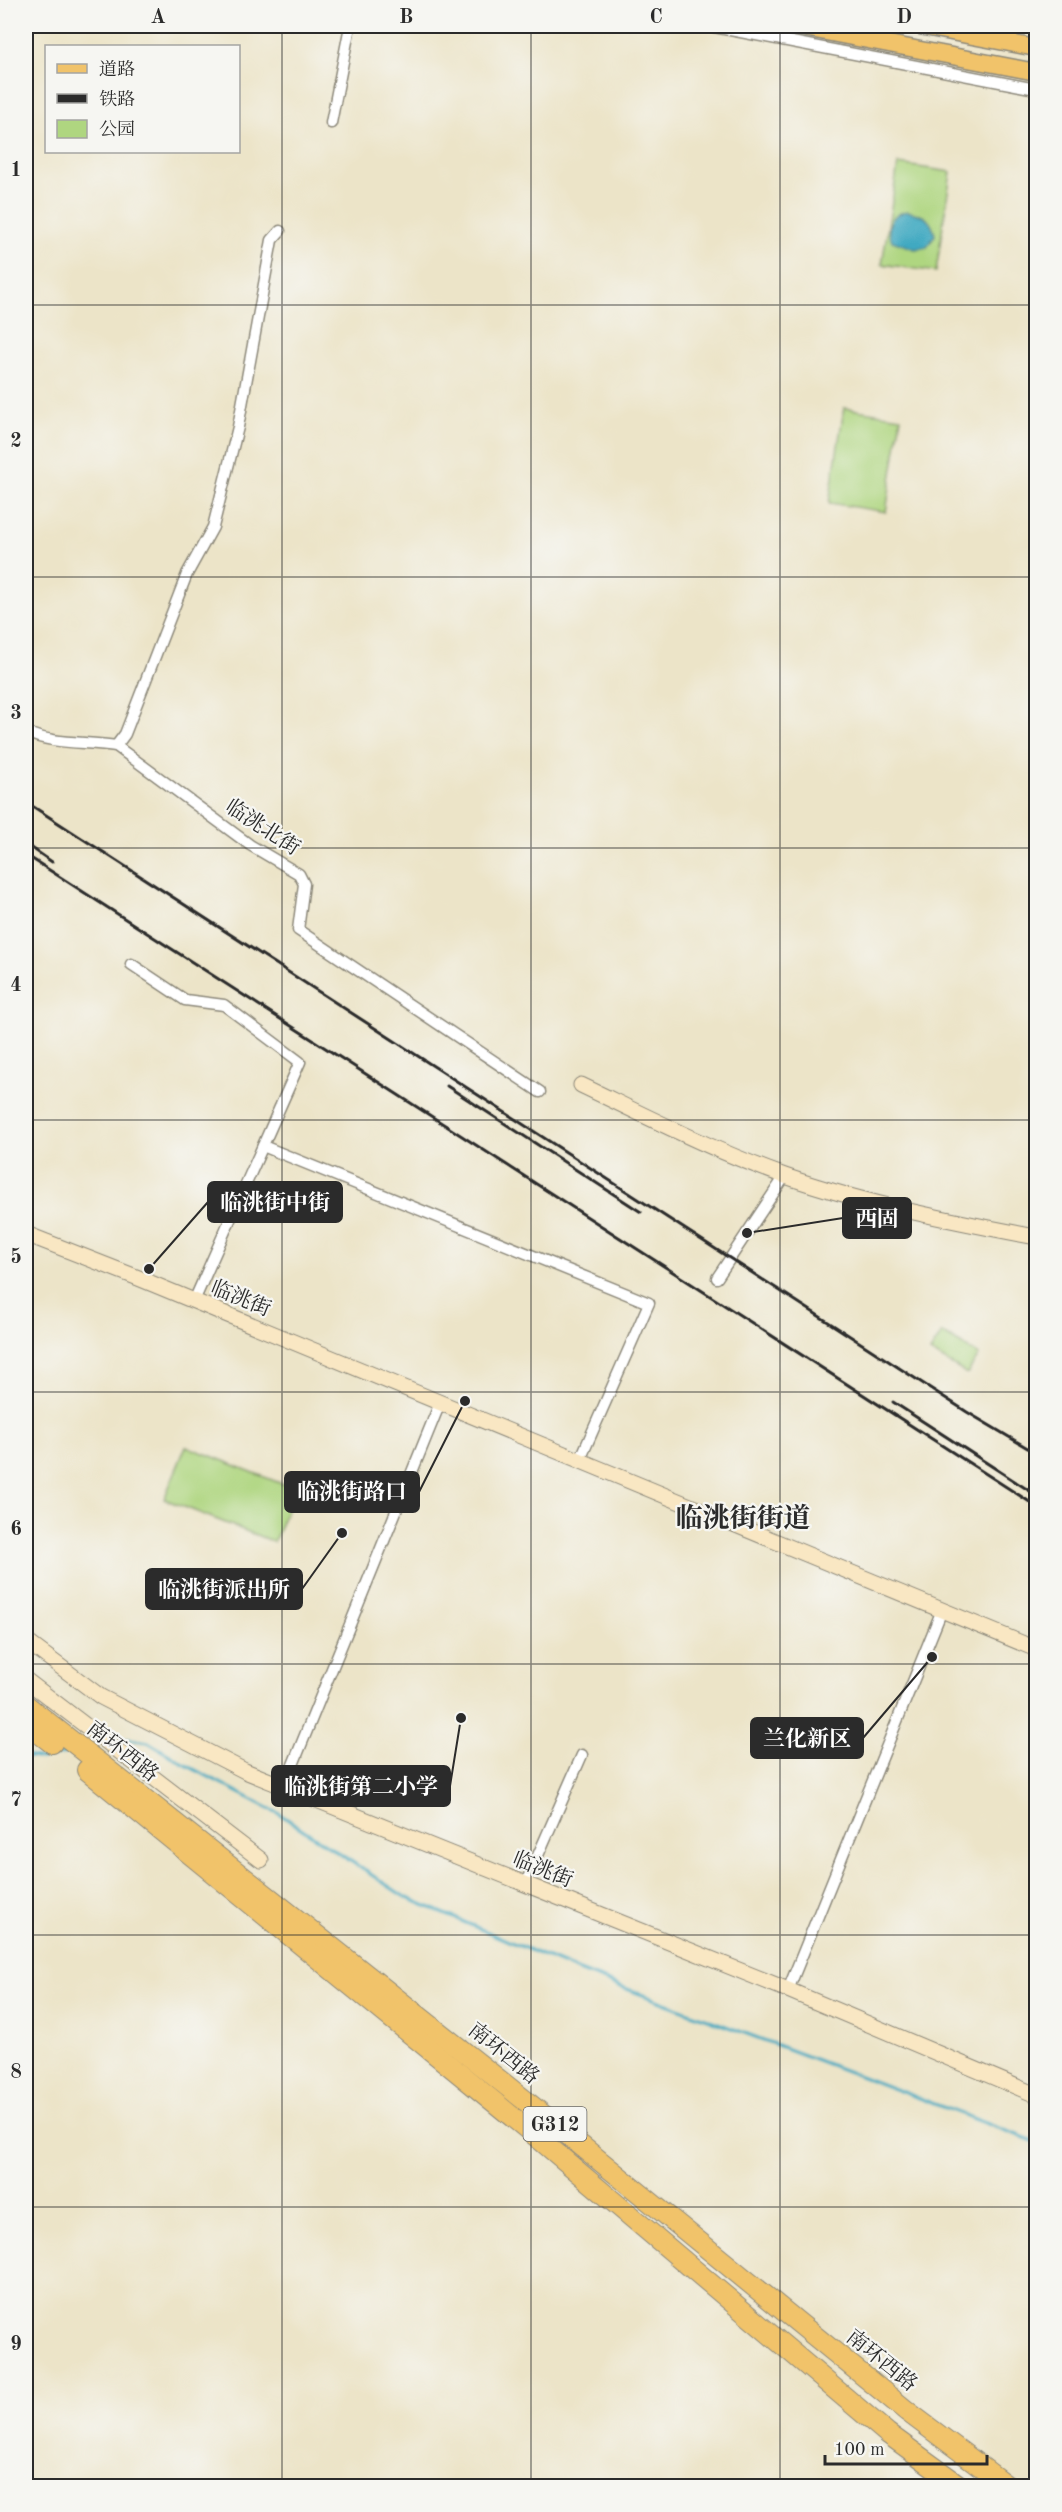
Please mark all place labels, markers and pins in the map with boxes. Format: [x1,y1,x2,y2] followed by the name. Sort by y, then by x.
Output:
[208,1182,342,1222] callout: 临洮街中街
[843,1198,911,1238] callout: 西固
[285,1472,419,1512] callout: 临洮街路口
[146,1569,302,1609] callout: 临洮街派出所
[751,1718,863,1758] callout: 兰化新区
[272,1766,450,1806] callout: 临洮街第二小学

